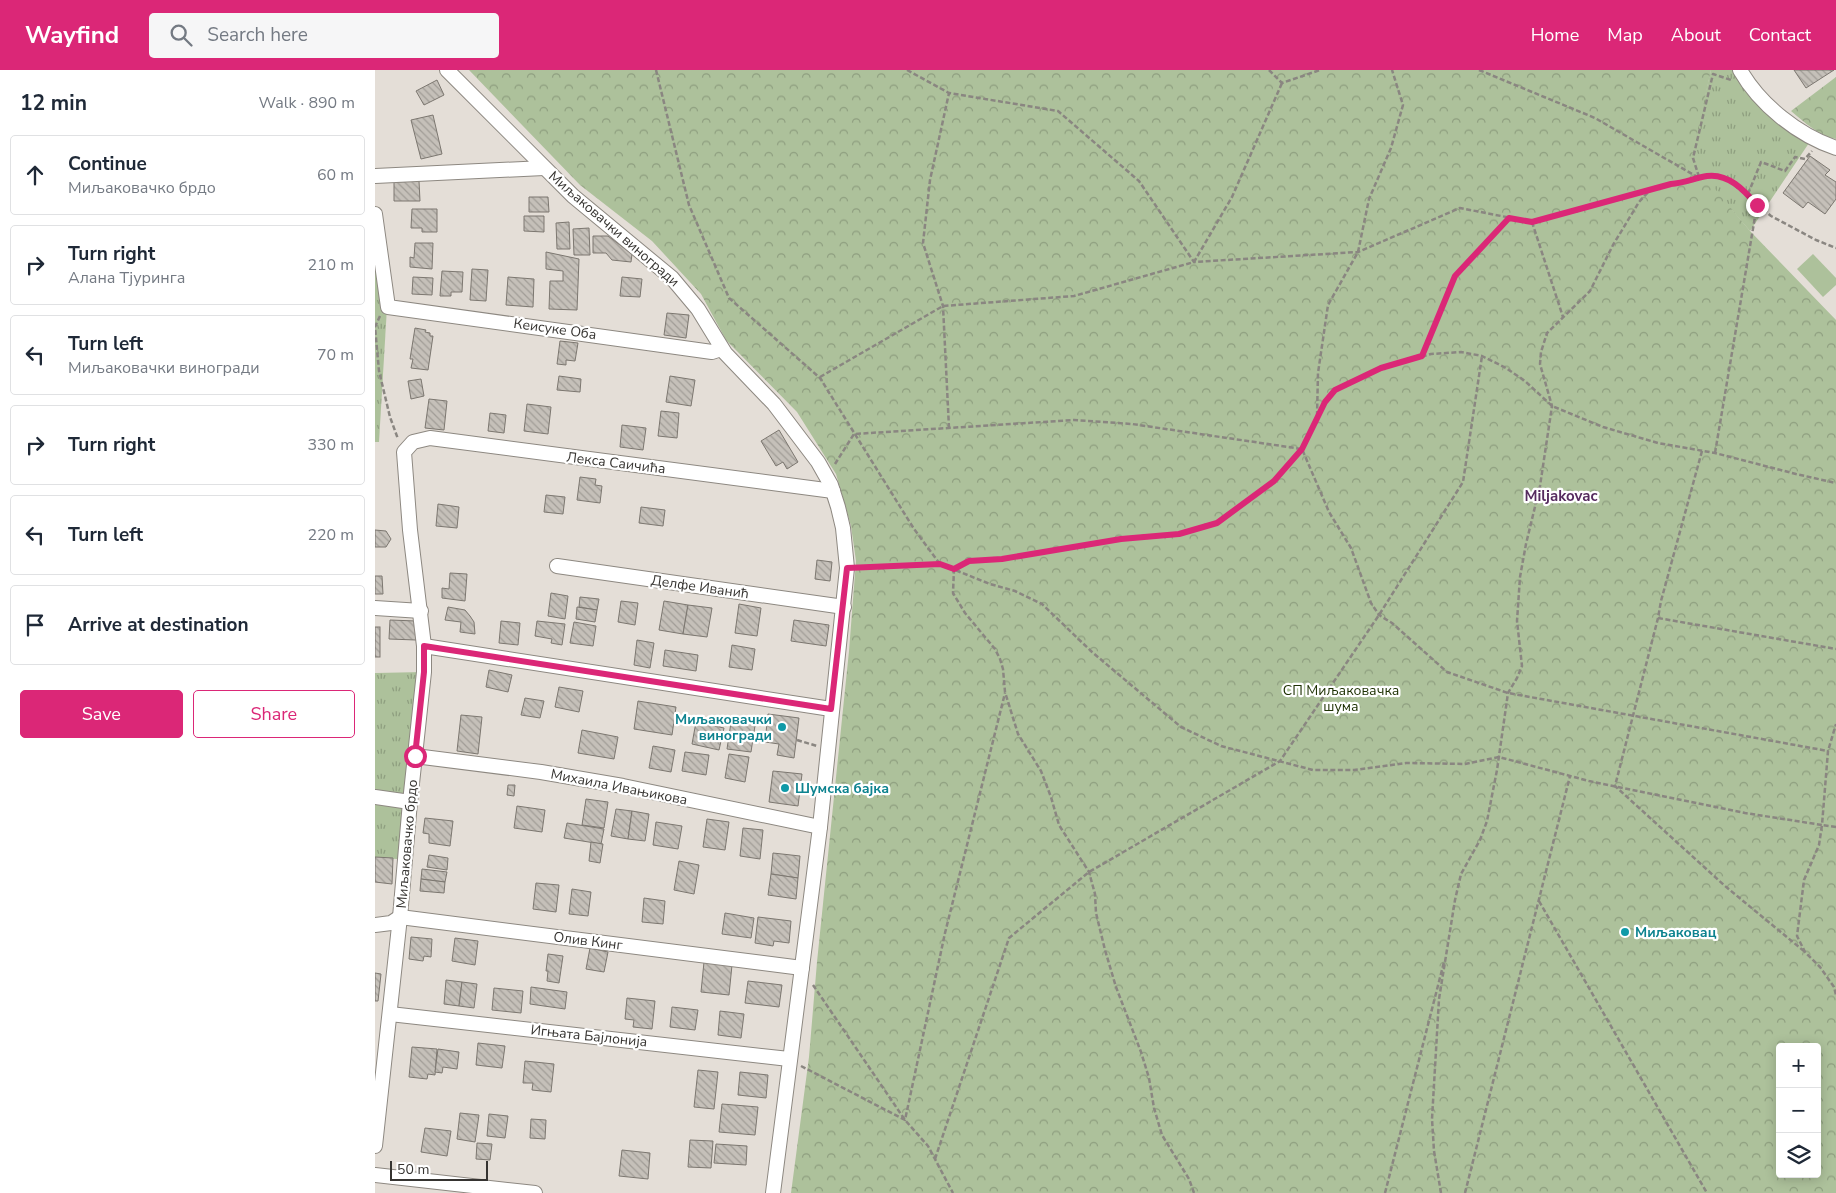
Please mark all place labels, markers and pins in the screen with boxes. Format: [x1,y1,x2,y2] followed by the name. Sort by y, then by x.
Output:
[675,710,772,745] place label: Миљаковачки виногради
[776,721,788,733] marker: Миљаковачки виногради
[795,779,889,798] place label: Шумска бајка
[779,782,791,794] marker: Шумска бајка
[1635,923,1717,942] place label: Миљаковац
[1619,926,1631,938] marker: Миљаковац

